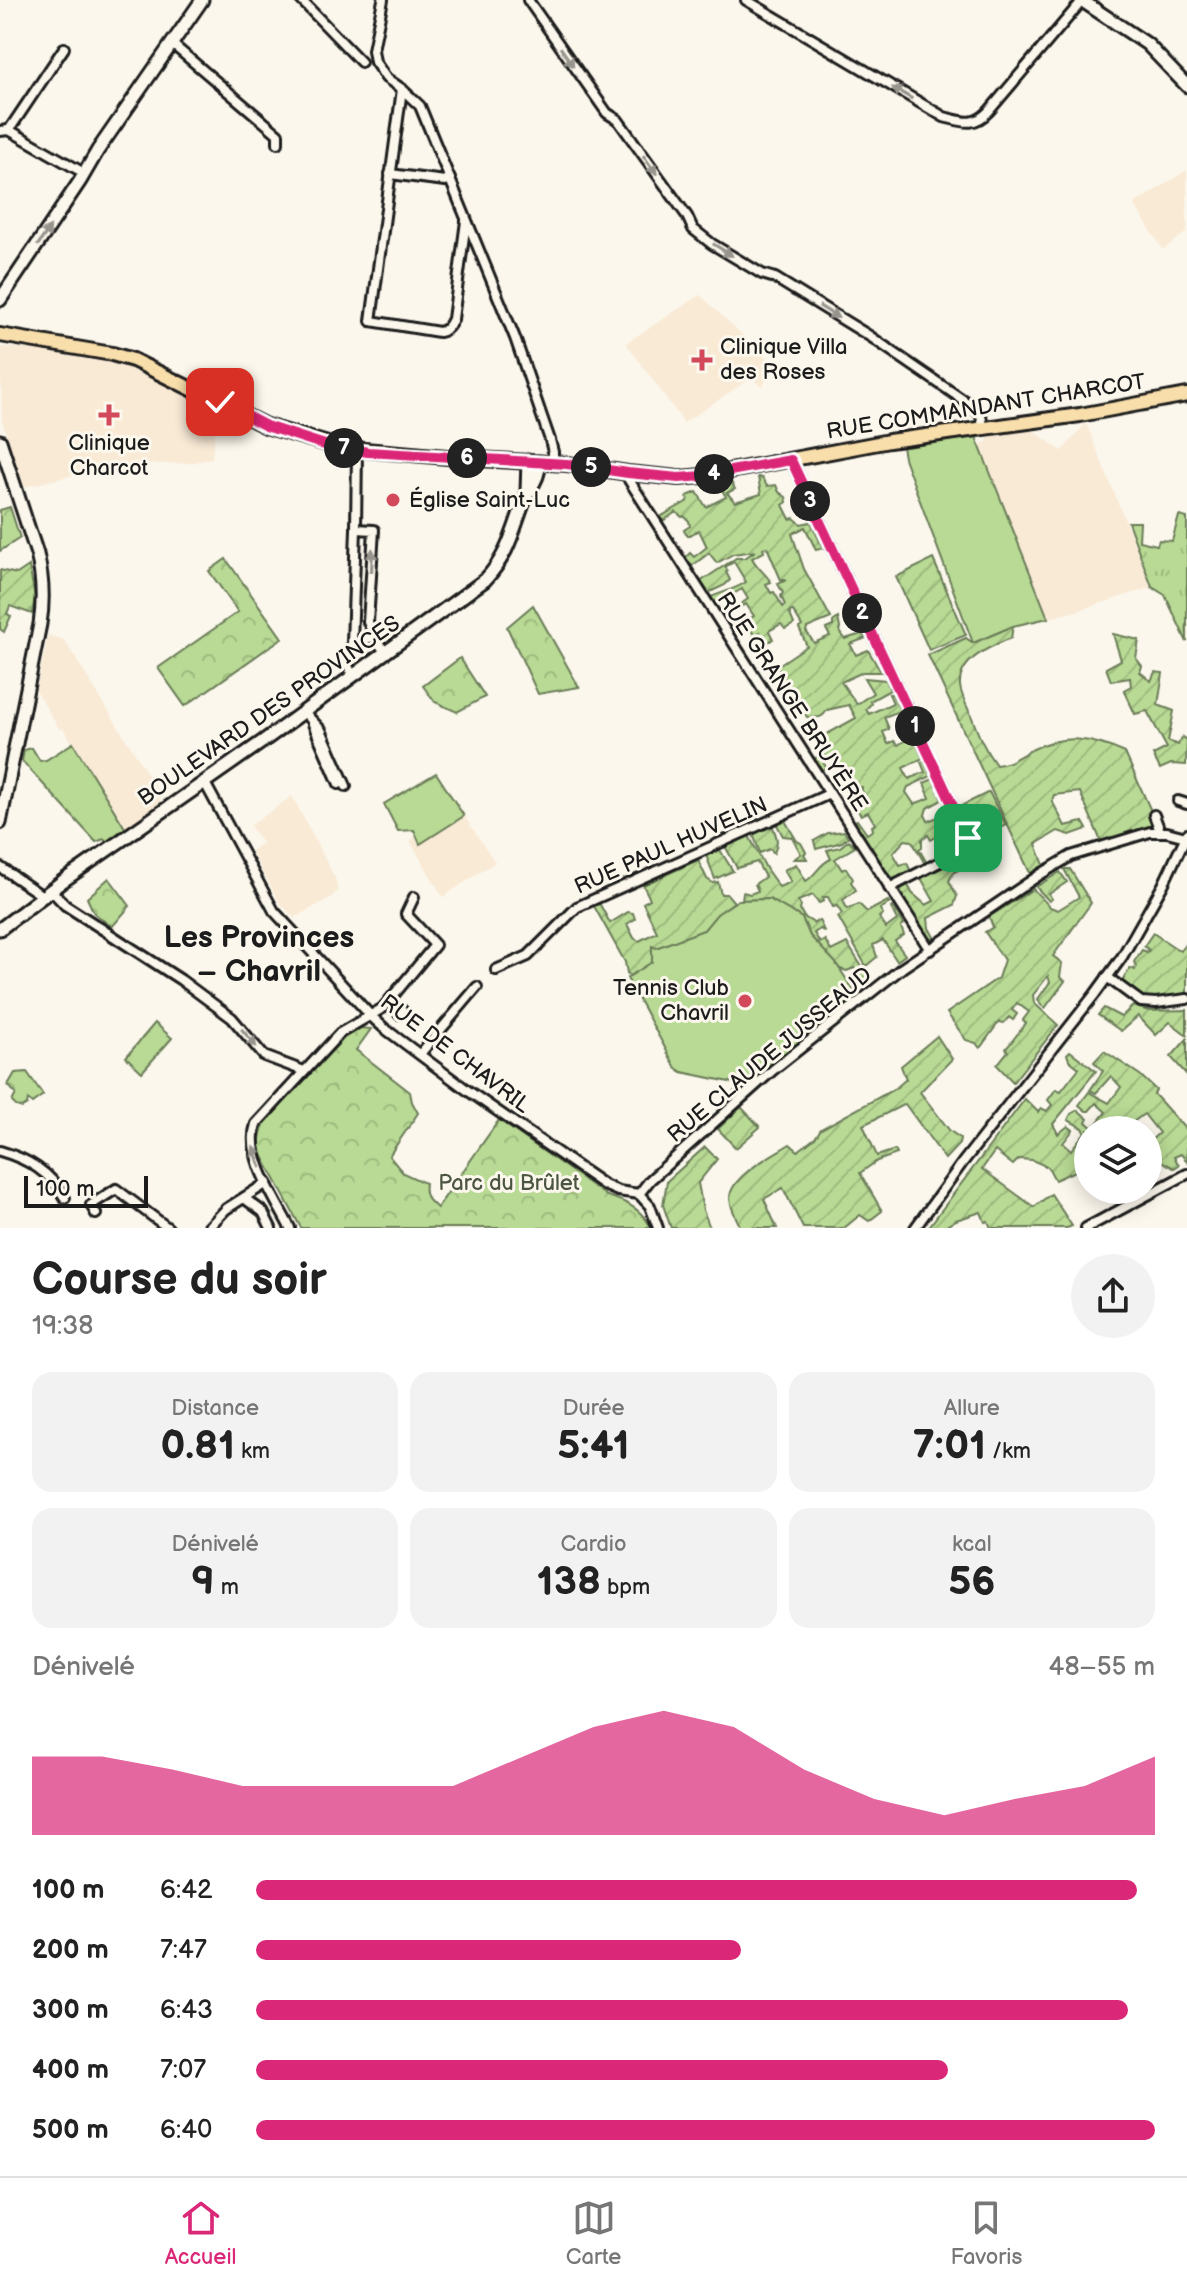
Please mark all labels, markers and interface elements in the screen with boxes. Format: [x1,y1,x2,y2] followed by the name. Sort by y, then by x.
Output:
[559,46,574,67] one-way arrow
[891,86,913,100] one-way arrow
[641,155,657,176] one-way arrow
[36,225,51,246] one-way arrow
[712,243,734,257] one-way arrow
[818,304,840,318] one-way arrow
[720,334,848,386] place label: Clinique Villa des Roses
[691,349,713,371] marker: Clinique Villa des Roses
[186,368,254,436] pin
[825,368,1147,446] street label: RUE COMMANDANT CHARCOT
[198,380,242,424] icon: check
[98,404,120,426] marker: Clinique Charcot
[324,428,364,468] pin: 7
[68,430,150,482] place label: Clinique Charcot
[338,434,350,461] text: 7
[447,438,487,478] pin: 6
[460,444,474,471] text: 6
[571,447,611,487] pin: 5
[585,453,597,480] text: 5
[694,454,734,494] pin: 4
[708,460,720,487] text: 4
[790,481,830,521] pin: 3
[409,486,570,514] place label: Église Saint-Luc
[804,487,816,514] text: 3
[384,491,402,509] marker: Église Saint-Luc
[366,547,379,572] one-way arrow
[711,587,874,817] street label: RUE GRANGE BRUYÈRE
[842,593,882,633] pin: 2
[855,599,869,626] text: 2
[133,610,405,812] street label: BOULEVARD DES PROVINCES
[895,706,935,746] pin: 1
[910,712,920,739] text: 1
[570,791,772,901] street label: RUE PAUL HUVELIN
[934,804,1002,872] pin
[946,816,990,860] icon: arrive
[164,920,354,990] district label: Les Provinces – Chavril
[662,961,878,1149] street label: RUE CLAUDE JUSSEAUD
[613,975,729,1027] place label: Tennis Club Chavril
[375,989,536,1119] street label: RUE DE CHAVRIL
[736,992,754,1010] marker: Tennis Club Chavril
[240,1028,257,1048] one-way arrow
[1074,1116,1162,1204] map controls
[1074,1116,1162,1204] button: layers
[250,1145,263,1169] one-way arrow
[438,1170,580,1197] park label: Parc du Brûlet
[24,1172,148,1208] scale bar
[36,1176,95,1203] text: 100 m
[32,1254,327,1307] text: Course du soir
[1071,1254,1155,1338] button: share
[32,1311,94,1342] text: 19:38
[171,1395,259,1422] text: Distance
[562,1395,625,1422] text: Durée
[944,1395,1000,1422] text: Allure
[160,1422,235,1470] text: 0.81
[557,1422,630,1470] text: 5:41
[913,1422,986,1470] text: 7:01
[235,1438,270,1465] text: km
[986,1438,1031,1465] text: /km
[172,1531,259,1558] text: Dénivelé
[561,1531,626,1558] text: Cardio
[952,1531,992,1558] text: kcal
[191,1558,215,1606] text: 9
[537,1558,601,1606] text: 138
[948,1558,995,1606] text: 56
[215,1574,239,1601] text: m
[601,1574,650,1601] text: bpm
[32,1652,135,1683] text: Dénivelé
[1049,1652,1155,1683] text: 48–55 m
[32,1875,105,1906] text: 100 m
[160,1875,212,1906] text: 6:42
[32,1935,109,1966] text: 200 m
[160,1935,207,1966] text: 7:47
[32,1995,109,2026] text: 300 m
[160,1995,213,2026] text: 6:43
[32,2055,109,2086] text: 400 m
[160,2055,206,2086] text: 7:07
[32,2115,109,2146] text: 500 m
[160,2115,212,2146] text: 6:40
[165,2196,236,2271] tab: Accueil
[566,2196,621,2271] tab: Carte
[951,2196,1022,2271] tab: Favoris

